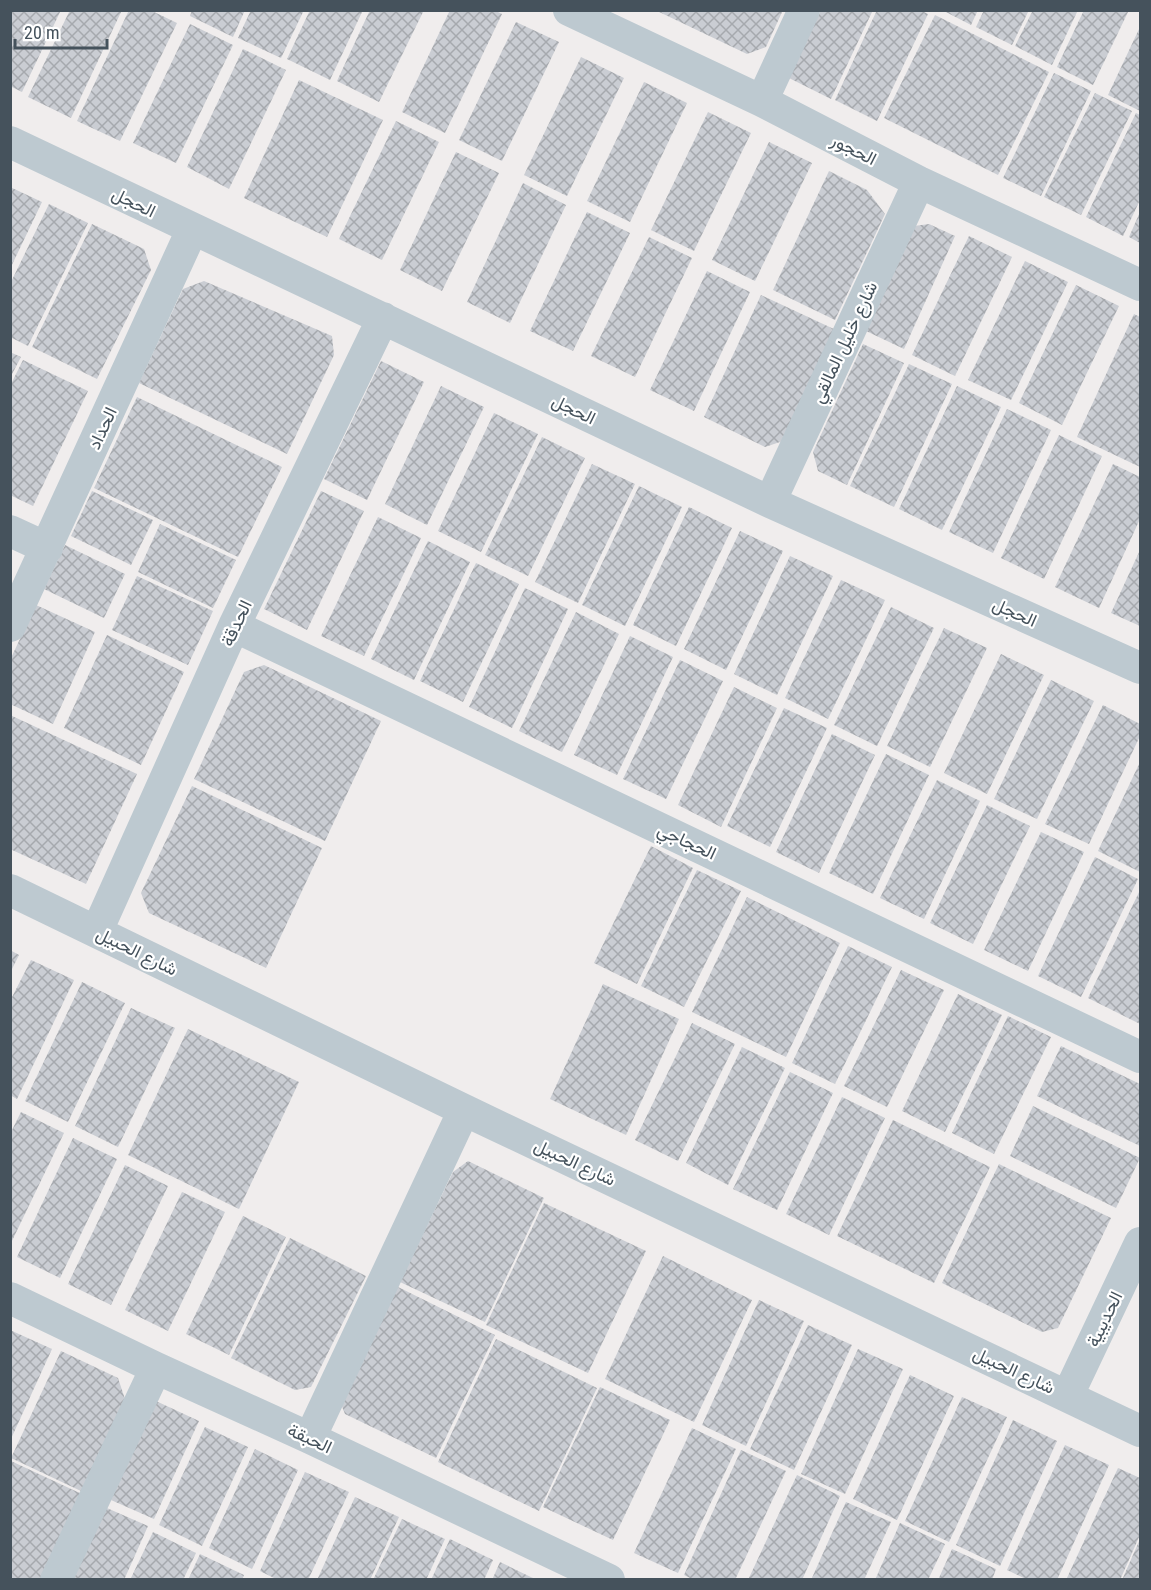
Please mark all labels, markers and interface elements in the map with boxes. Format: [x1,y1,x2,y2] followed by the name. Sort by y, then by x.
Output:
[15,12,106,50] scale bar
[24,22,59,43] text: 20 m
[826,128,880,170] street label: الحجور
[108,182,159,222] street label: الحجل
[807,278,886,408] street label: شارع خليل المالقي
[548,389,599,429] street label: الحجل
[83,404,121,452] street label: الحداد
[989,593,1040,632] street label: الحجل
[216,596,256,650] street label: الحدقة
[652,818,720,868] street label: الحجاجي
[92,922,181,981] street label: شارع الحبيل
[530,1134,619,1192] street label: شارع الحبيل
[1082,1288,1126,1350] street label: الحديبية
[969,1342,1058,1400] street label: شارع الحبيل
[285,1419,335,1457] street label: الحبقة

